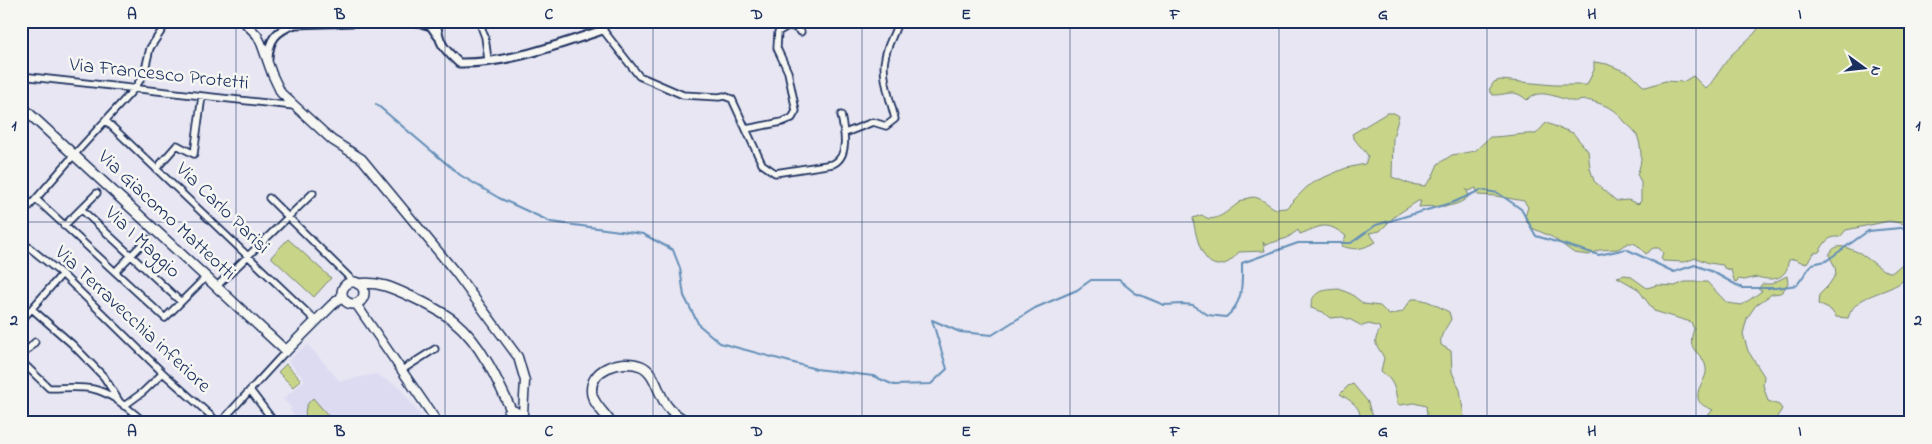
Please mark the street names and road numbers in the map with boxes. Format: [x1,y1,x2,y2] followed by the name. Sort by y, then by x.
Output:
[67,51,250,99] street label: Via Francesco Protetti
[90,143,242,288] street label: Via Giacomo Matteotti
[168,156,276,262] street label: Via Carlo Parisi
[96,200,186,287] street label: Via I Maggio
[47,239,217,400] street label: Via Terravecchia inferiore

